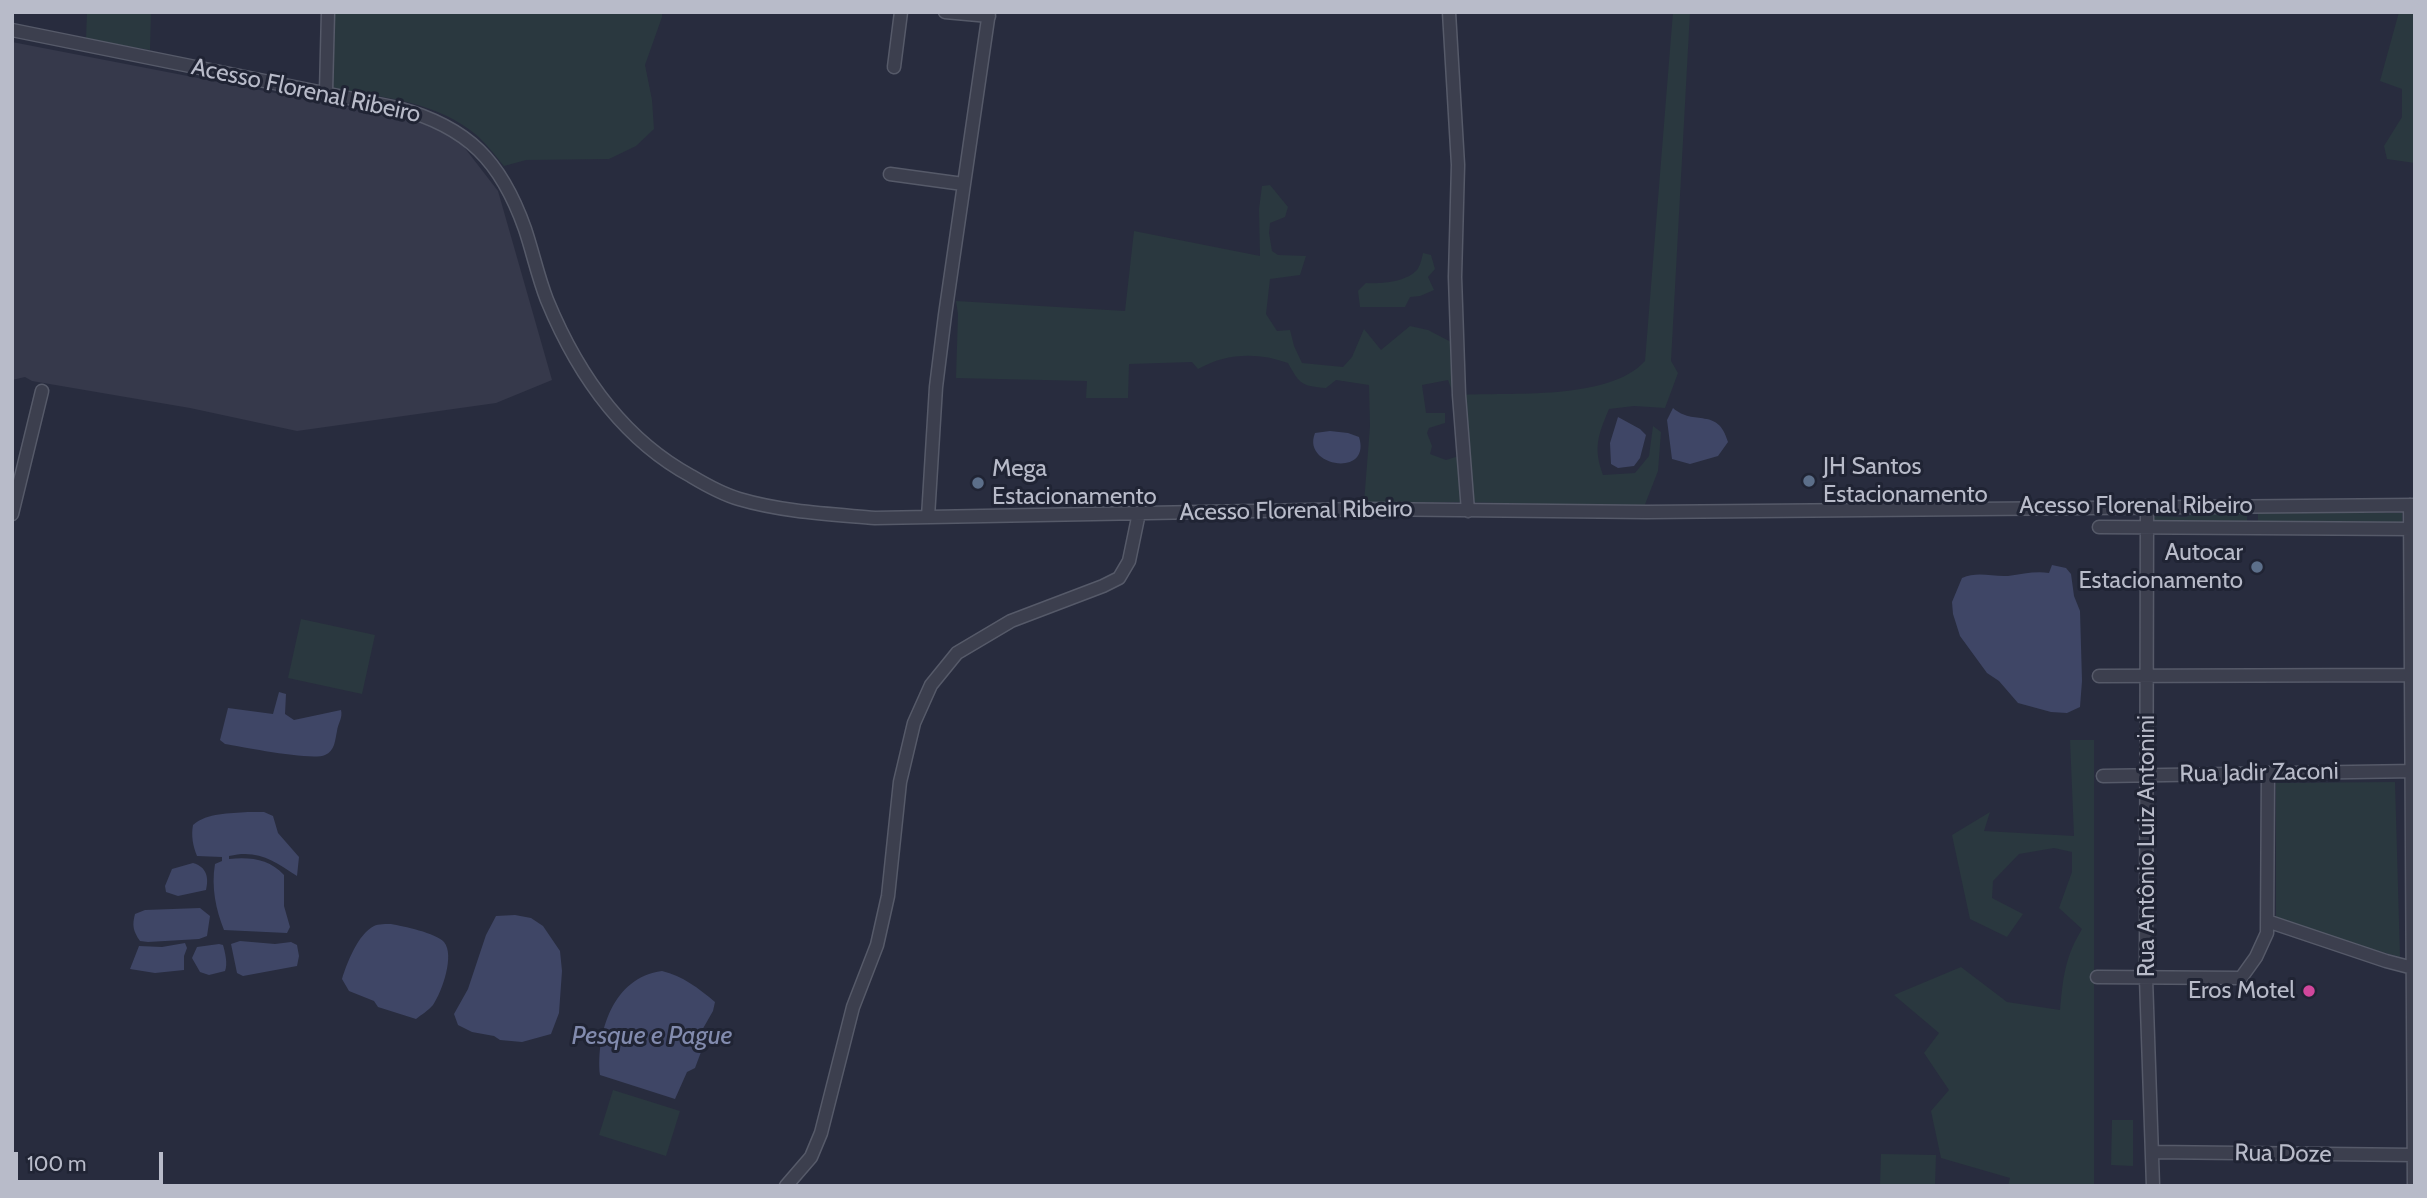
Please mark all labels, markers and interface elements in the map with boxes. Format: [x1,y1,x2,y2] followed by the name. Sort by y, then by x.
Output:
[189,53,423,129] street label: Acesso Florenal Ribeiro
[1823,453,1988,509] place label: JH Santos Estacionamento
[992,455,1157,511] place label: Mega Estacionamento
[1801,473,1817,489] marker: JH Santos Estacionamento
[970,475,986,491] marker: Mega Estacionamento
[2019,492,2253,520] street label: Acesso Florenal Ribeiro
[1179,495,1413,527] street label: Acesso Florenal Ribeiro
[2078,539,2243,595] place label: Autocar Estacionamento
[2249,559,2265,575] marker: Autocar Estacionamento
[2133,715,2161,977] street label: Rua Antônio Luiz Antonini
[2179,757,2339,789] street label: Rua Jadir Zaconi
[2188,977,2295,1005] place label: Eros Motel
[2301,983,2317,999] marker: Eros Motel
[572,1020,732,1052] water label: Pesque e Pague
[18,1138,166,1182] scale bar
[2234,1139,2332,1169] street label: Rua Doze
[27,1151,86,1176] text: 100 m

